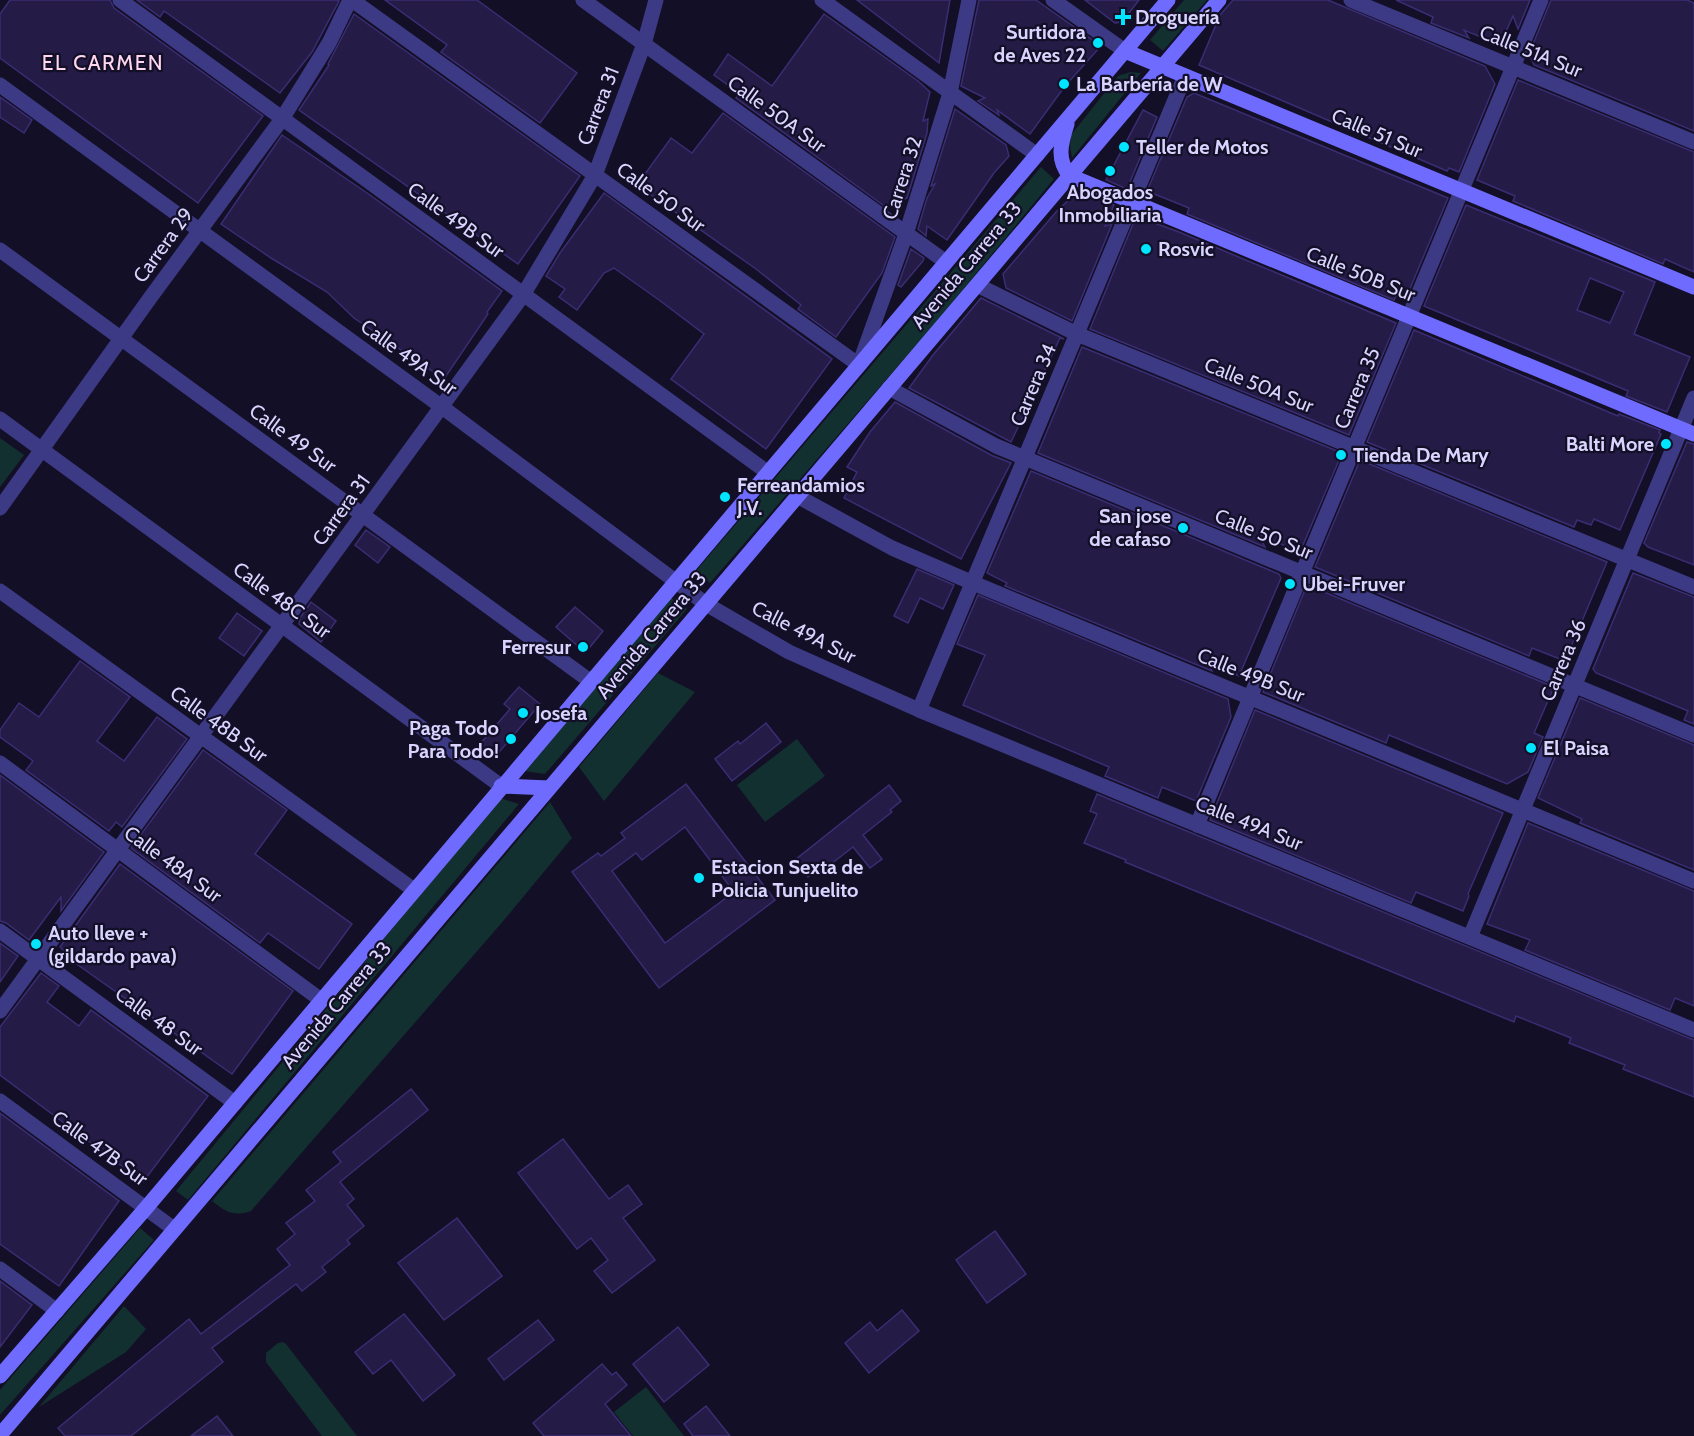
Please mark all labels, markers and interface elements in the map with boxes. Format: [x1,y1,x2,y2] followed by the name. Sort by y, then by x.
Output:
[1135,5,1220,29] place label: Droguería
[1116,10,1130,24] marker: Droguería
[994,20,1086,67] place label: Surtidora de Aves 22
[1476,20,1586,83] street label: Calle 51A Sur
[1091,36,1105,50] marker: Surtidora de Aves 22
[42,50,164,75] district label: EL CARMEN
[572,63,624,149] street label: Carrera 31
[723,70,831,158] street label: Calle 50A Sur
[1076,72,1223,96] place label: La Barbería de W
[1057,77,1071,91] marker: La Barbería de W
[1328,103,1427,163] street label: Calle 51 Sur
[877,133,927,223] street label: Carrera 32
[1136,135,1268,159] place label: Teller de Motos
[1117,140,1131,154] marker: Teller de Motos
[612,157,711,238] street label: Calle 50 Sur
[1103,164,1117,178] marker: Abogados Inmobiliaria
[403,177,510,264] street label: Calle 49B Sur
[1059,180,1161,227] place label: Abogados Inmobiliaria
[906,197,1026,333] street label: Avenida Carrera 33
[128,203,198,287] street label: Carrera 29
[1158,237,1214,261] place label: Rosvic
[1303,241,1420,307] street label: Calle 50B Sur
[1139,242,1153,256] marker: Rosvic
[356,314,463,400] street label: Calle 49A Sur
[1005,340,1061,430] street label: Carrera 34
[1329,344,1385,432] street label: Carrera 35
[1201,352,1318,418] street label: Calle 50A Sur
[245,398,342,478] street label: Calle 49 Sur
[1566,432,1654,456] place label: Balti More
[1659,437,1673,451] marker: Balti More
[1353,443,1489,467] place label: Tienda De Mary
[1334,448,1348,462] marker: Tienda De Mary
[307,470,375,550] street label: Carrera 31
[736,473,865,520] place label: Ferreandamios J.V.
[718,490,732,504] marker: Ferreandamios J.V.
[1211,503,1317,565] street label: Calle 50 Sur
[1089,504,1171,551] place label: San jose de cafaso
[1176,521,1190,535] marker: San jose de cafaso
[228,557,336,644] street label: Calle 48C Sur
[591,567,711,703] street label: Avenida Carrera 33
[1302,572,1405,596] place label: Ubei-Fruver
[1283,577,1297,591] marker: Ubei-Fruver
[748,596,861,669] street label: Calle 49A Sur
[1535,615,1591,705] street label: Carrera 36
[501,635,571,659] place label: Ferresur
[576,640,590,654] marker: Ferresur
[1194,643,1309,708] street label: Calle 49B Sur
[166,681,273,768] street label: Calle 48B Sur
[534,701,587,725] place label: Josefa
[516,706,530,720] marker: Josefa
[408,716,499,763] place label: Paga Todo Para Todo!
[504,732,518,746] marker: Paga Todo Para Todo!
[1543,736,1609,760] place label: El Paisa
[1524,741,1538,755] marker: El Paisa
[1192,791,1307,856] street label: Calle 49A Sur
[119,821,227,908] street label: Calle 48A Sur
[711,855,863,902] place label: Estacion Sexta de Policia Tunjuelito
[692,871,706,885] marker: Estacion Sexta de Policia Tunjuelito
[48,921,177,968] place label: Auto lleve + (gildardo pava)
[29,937,43,951] marker: Auto lleve + (gildardo pava)
[276,937,396,1073] street label: Avenida Carrera 33
[110,981,208,1061] street label: Calle 48 Sur
[47,1105,153,1191] street label: Calle 47B Sur

